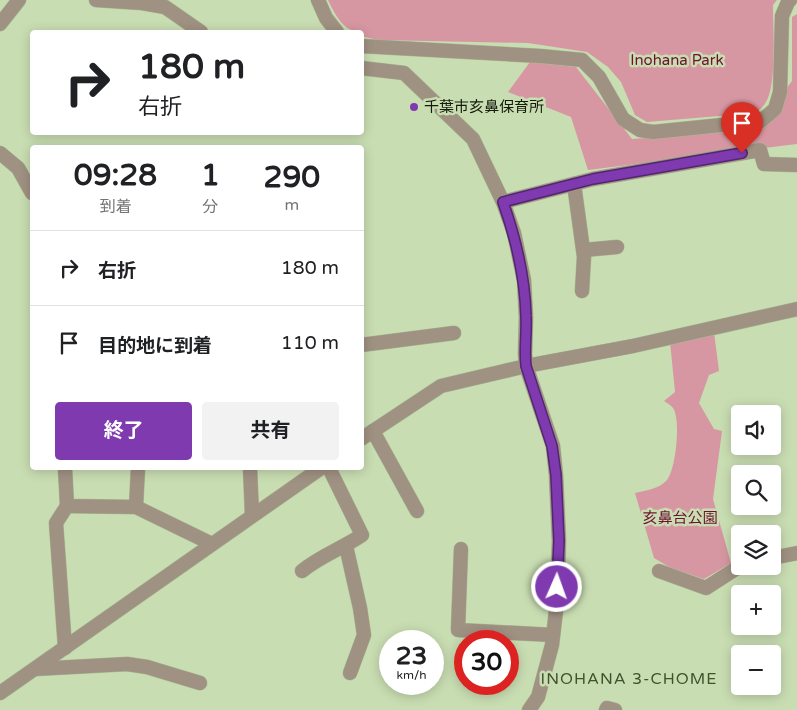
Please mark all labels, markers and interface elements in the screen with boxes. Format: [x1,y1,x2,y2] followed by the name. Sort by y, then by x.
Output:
[138,46,245,88] text: 180 m
[55,50,120,115] icon: right
[630,51,724,69] park label: Inohana Park
[138,94,182,120] text: 右折
[424,98,544,116] place label: 千葉市亥鼻保育所
[408,101,420,113] marker: 千葉市亥鼻保育所
[721,102,763,153] pin
[728,109,756,137] icon: arrive
[74,157,157,194] text: 09:28
[201,157,220,194] text: 1
[264,159,320,196] text: 290
[285,195,299,215] text: m
[99,197,131,217] text: 到着
[202,197,218,217] text: 分
[55,254,83,282] icon: right
[281,257,339,279] text: 180 m
[98,260,136,282] text: 右折
[55,329,83,357] icon: arrive
[281,332,339,354] text: 110 m
[98,335,212,357] text: 目的地に到着
[55,402,192,460] button: 終了
[202,402,339,460] button: 共有
[731,405,781,695] map controls
[731,405,781,455] button: sound
[731,465,781,515] button: search
[642,509,718,527] park label: 亥鼻台公園
[731,525,781,575] button: layers
[530,560,582,612] position arrow
[731,585,781,635] button: +
[454,630,519,695] speed limit sign: 30
[396,641,427,671] text: 23
[731,645,781,695] button: −
[396,668,427,682] text: km/h
[541,669,717,689] district label: INOHANA 3-CHOME

